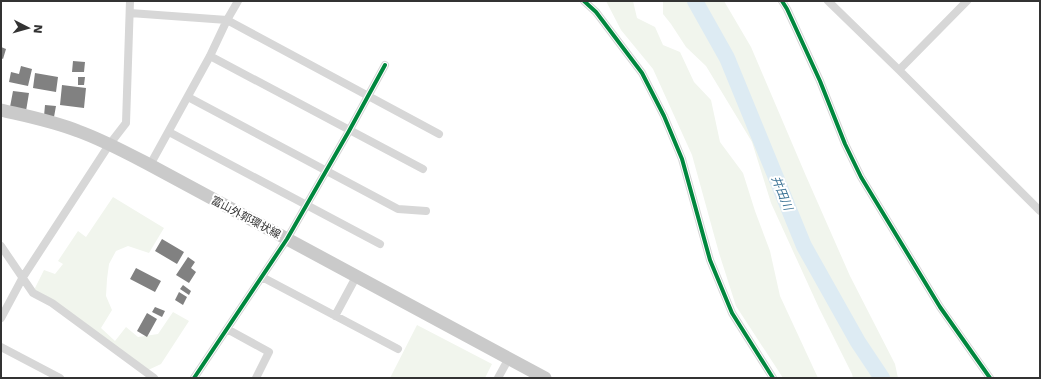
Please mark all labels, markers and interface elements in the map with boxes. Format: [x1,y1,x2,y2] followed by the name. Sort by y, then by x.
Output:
[8,8,48,48] north arrow
[31,24,44,34] text: N
[769,174,796,214] water label: 井田川
[209,194,283,241] street label: 富山外郭環状線

